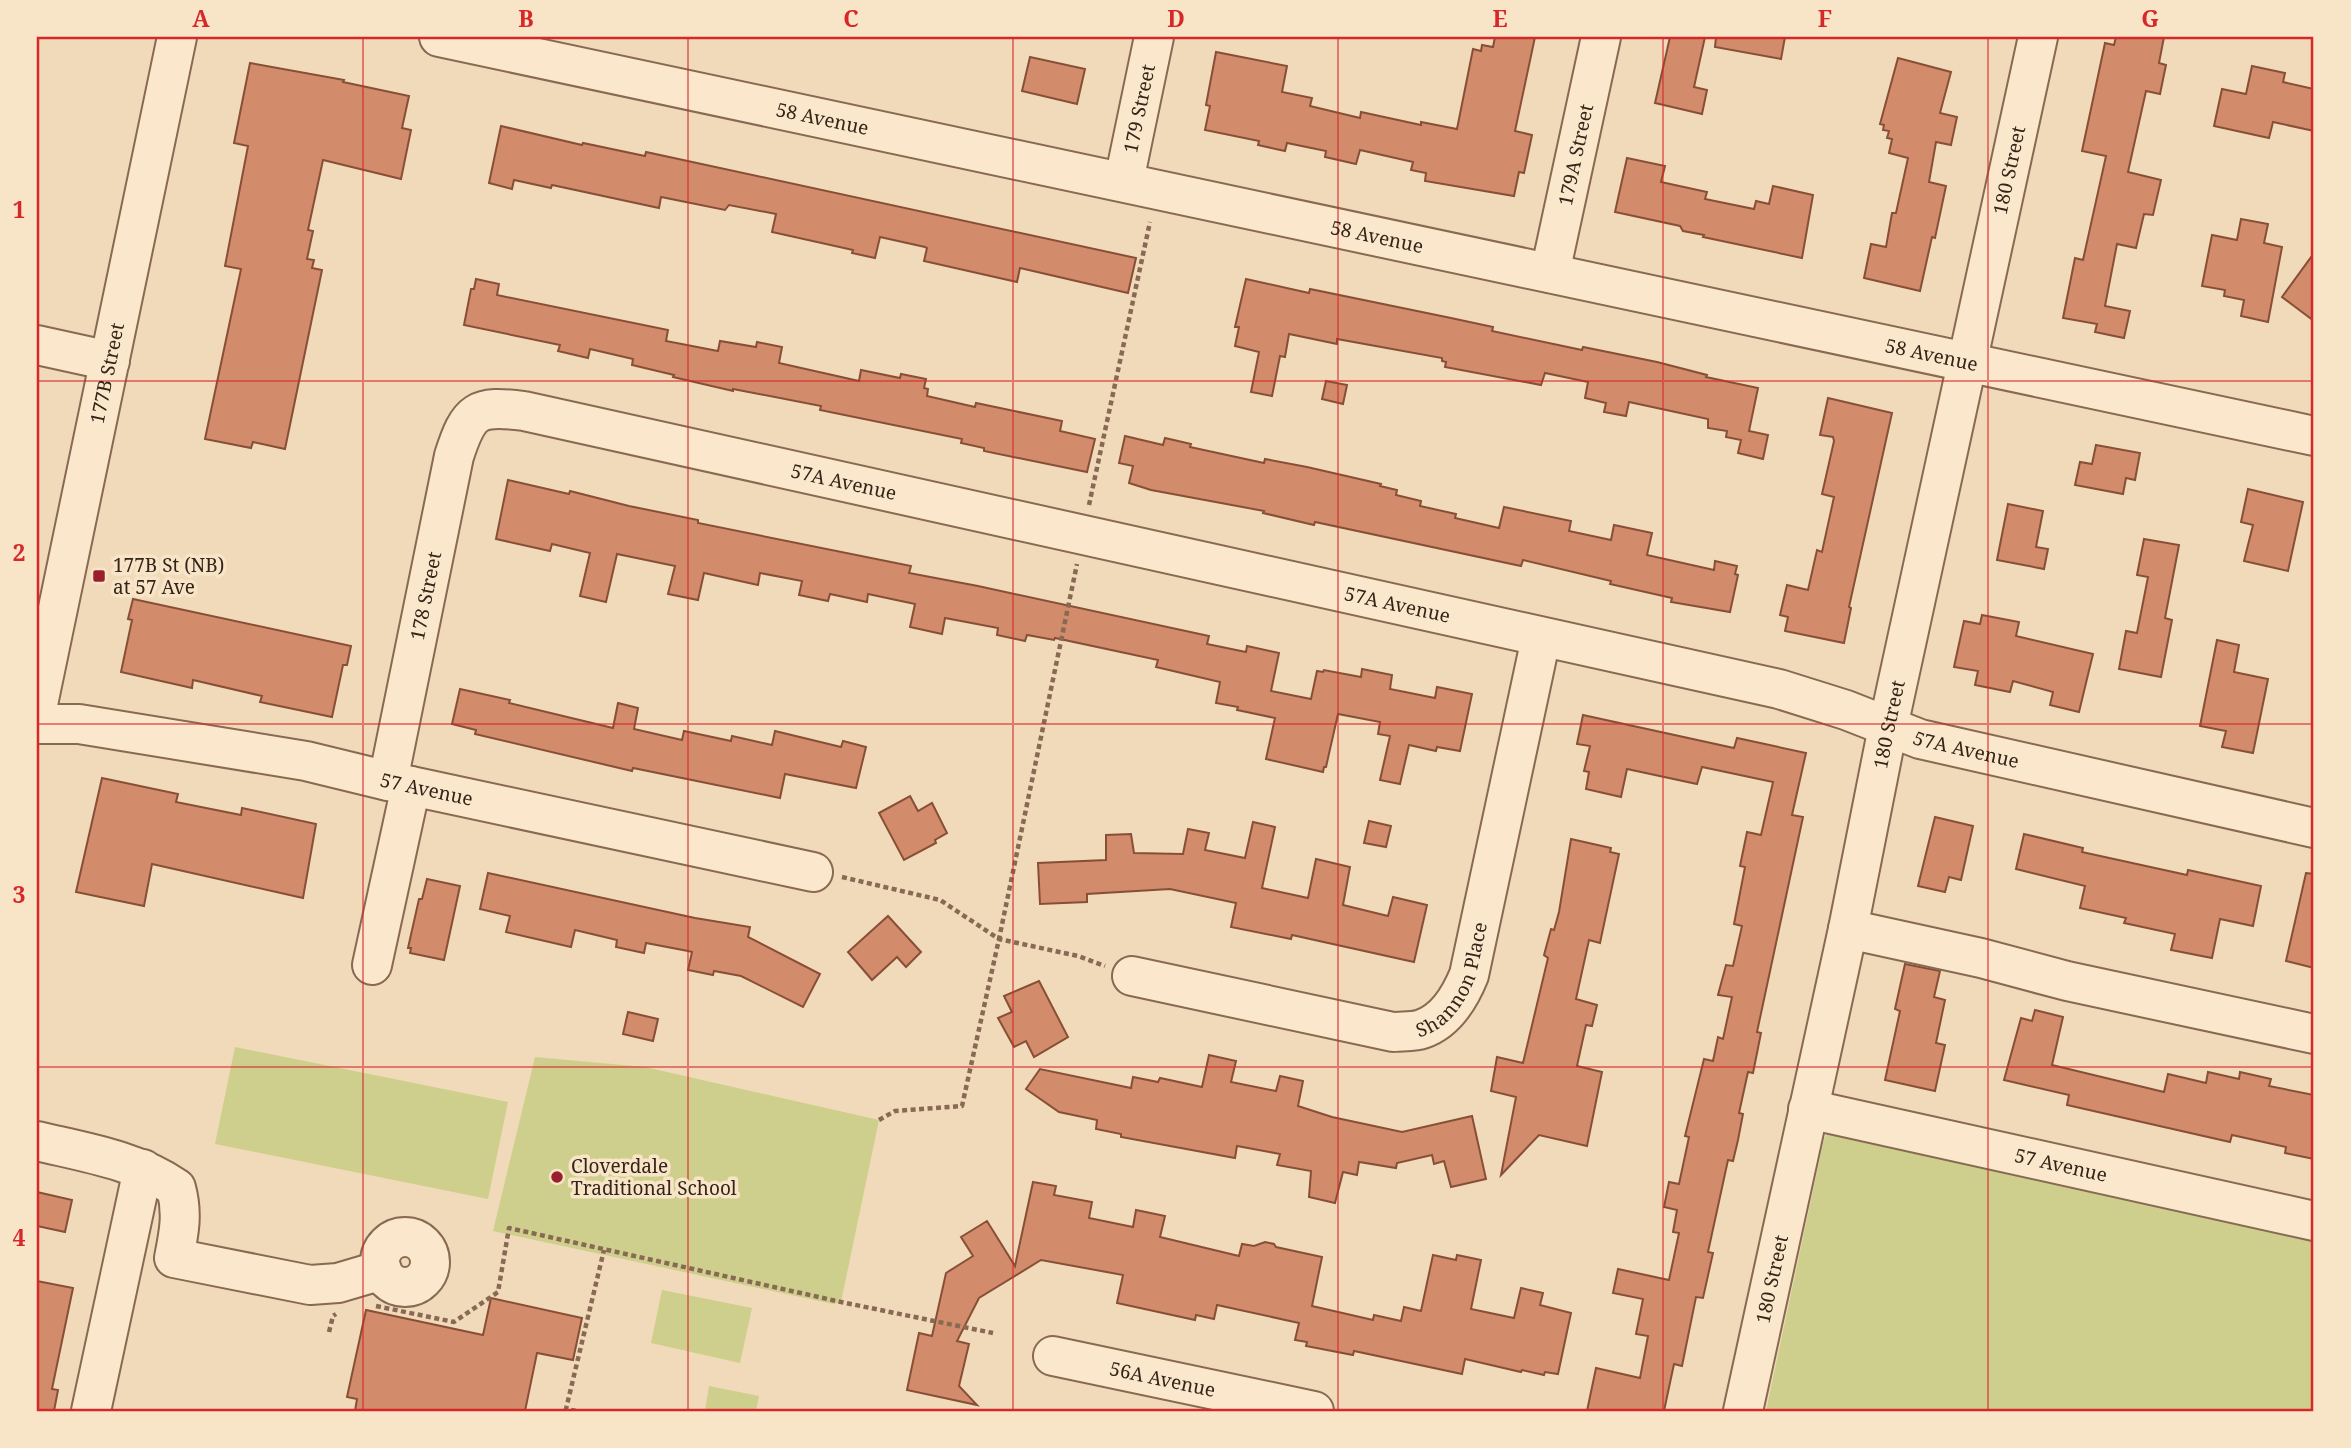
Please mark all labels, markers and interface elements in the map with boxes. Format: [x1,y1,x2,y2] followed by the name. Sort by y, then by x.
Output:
[192,2,210,34] text: A
[518,2,534,34] text: B
[843,2,859,34] text: C
[1167,2,1185,34] text: D
[1492,2,1508,34] text: E
[1818,2,1832,34] text: F
[2141,2,2159,34] text: G
[1117,62,1161,155] street label: 179 Street
[774,96,871,141] street label: 58 Avenue
[1552,101,1599,208] street label: 179A Street
[1987,123,2031,217] street label: 180 Street
[13,193,26,225] text: 1
[1328,214,1426,259] street label: 58 Avenue
[84,320,130,426] street label: 177B Street
[1883,332,1980,377] street label: 58 Avenue
[788,458,899,506] street label: 57A Avenue
[13,536,26,568] text: 2
[404,549,447,642] street label: 178 Street
[113,552,224,600] place label: 177B St (NB) at 57 Ave
[91,568,107,584] marker: 177B St (NB) at 57 Ave
[1342,580,1453,629] street label: 57A Avenue
[1867,677,1911,771] street label: 180 Street
[1909,725,2022,774] street label: 57A Avenue
[378,767,475,812] street label: 57 Avenue
[13,878,26,910] text: 3
[1412,920,1493,1043] street label: Shannon Place
[2012,1142,2110,1188] street label: 57 Avenue
[571,1153,737,1201] place label: Cloverdale Traditional School
[549,1169,565,1185] marker: Cloverdale Traditional School
[13,1221,26,1253] text: 4
[1749,1232,1794,1326] street label: 180 Street
[1107,1355,1218,1403] street label: 56A Avenue

